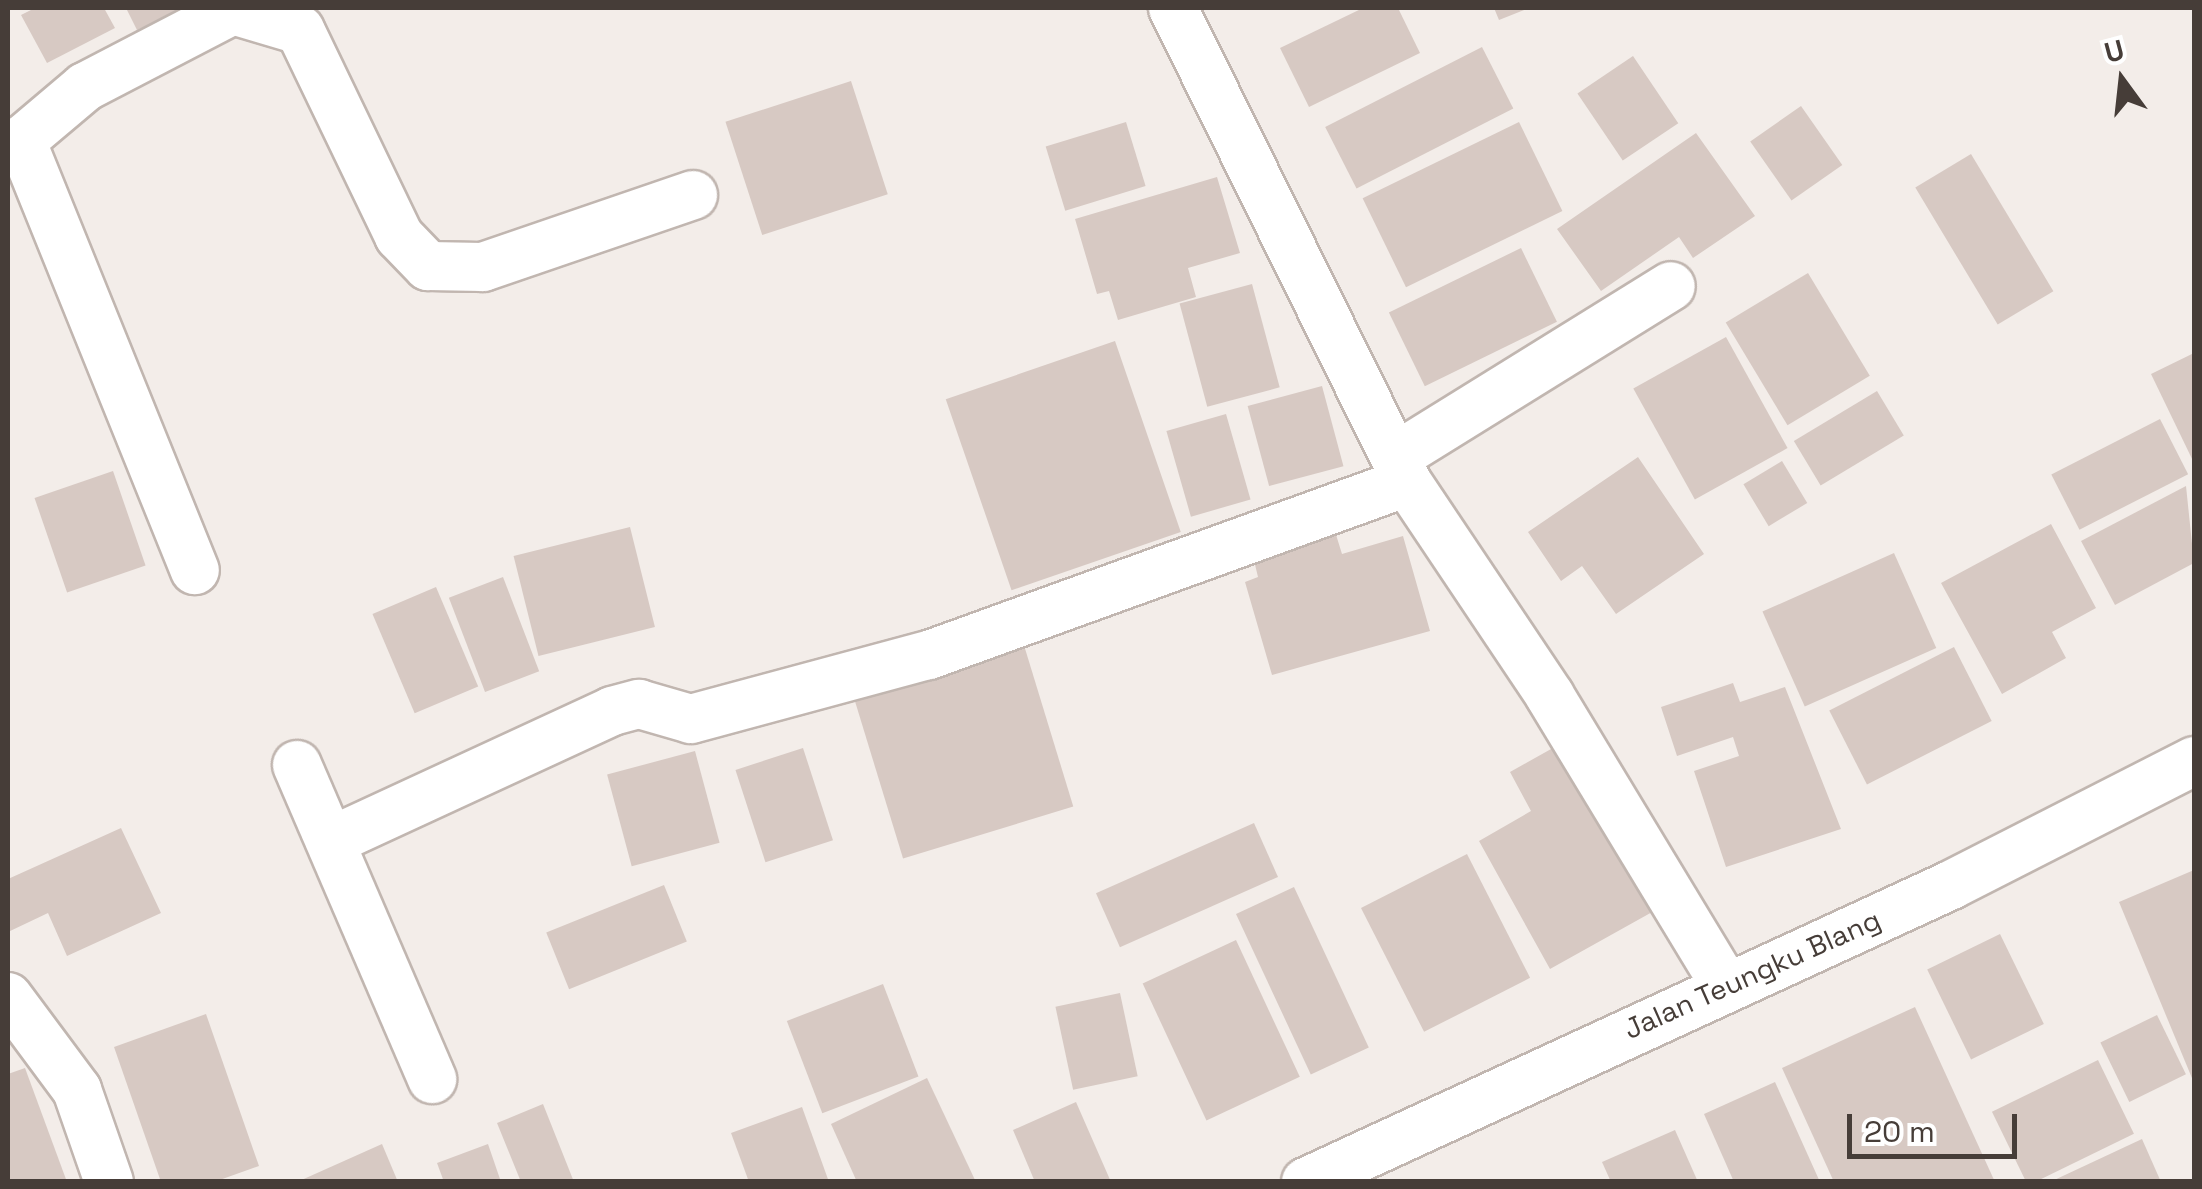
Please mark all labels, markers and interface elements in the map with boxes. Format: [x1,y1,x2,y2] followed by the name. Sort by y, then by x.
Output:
[2072,30,2172,130] north arrow
[2100,31,2128,71] text: U
[1618,902,1886,1046] street label: Jalan Teungku Blang
[1852,1094,2022,1156] scale bar
[1864,1112,1935,1151] text: 20 m

